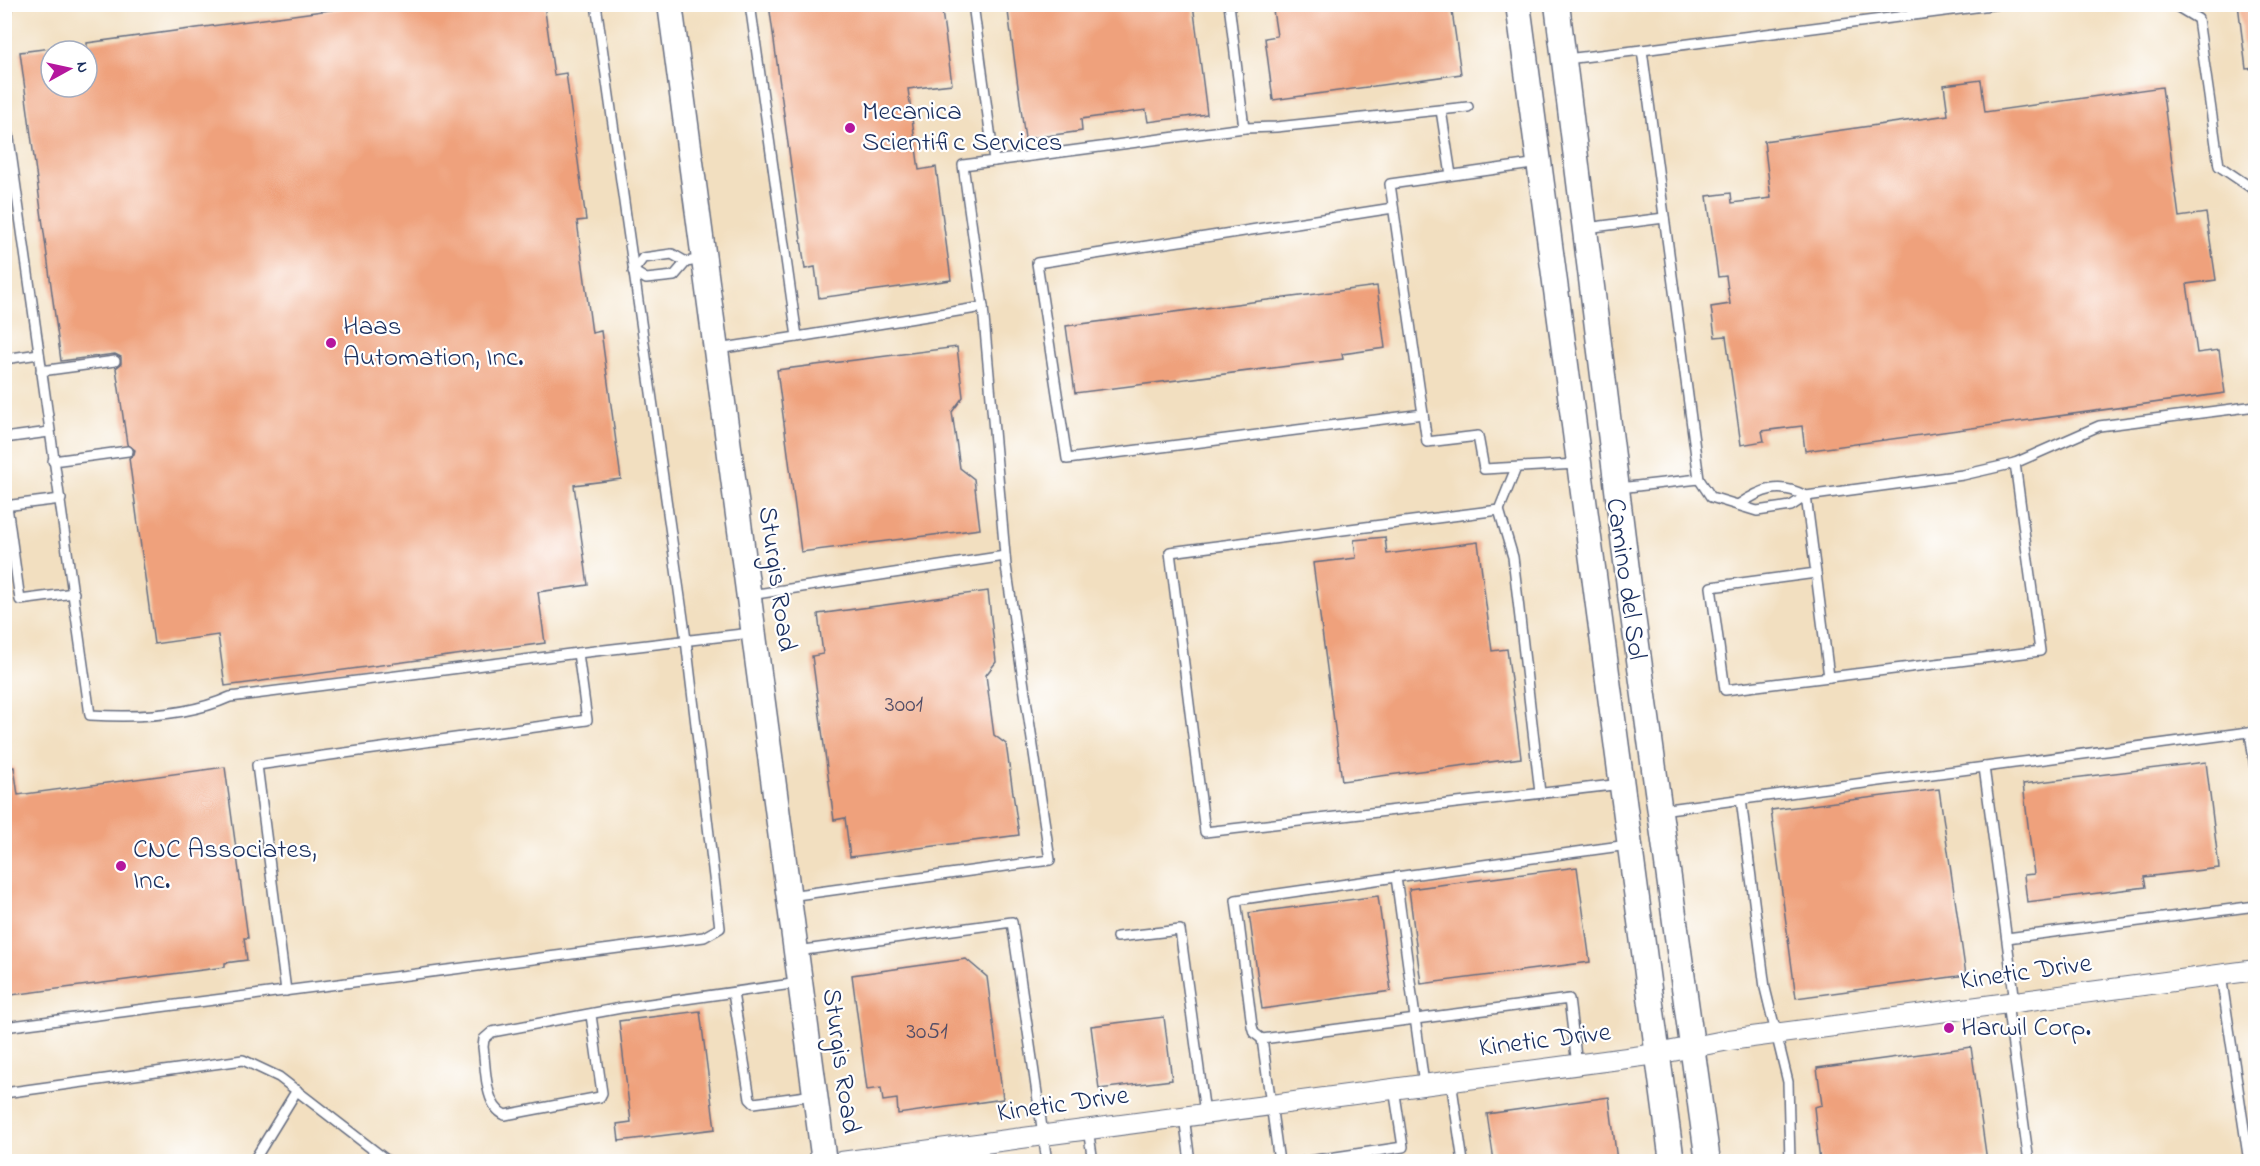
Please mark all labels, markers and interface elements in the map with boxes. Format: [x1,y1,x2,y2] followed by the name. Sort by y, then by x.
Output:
[39,39,99,99] north arrow
[69,60,95,74] text: N
[862,93,1063,163] place label: Mecanica Scientific Services
[843,121,857,135] marker: Mecanica Scientific Services
[343,308,523,378] place label: Haas Automation, Inc.
[324,336,338,350] marker: Haas Automation, Inc.
[1594,496,1656,662] street label: Camino del Sol
[747,504,805,654] street label: Sturgis Road
[885,688,924,723] house number: 3001
[133,831,317,901] place label: CNC Associates, Inc.
[114,859,128,873] marker: CNC Associates, Inc.
[1958,944,2095,1002] street label: Kinetic Drive
[811,986,869,1136] street label: Sturgis Road
[1961,1009,2091,1048] place label: Harwil Corp.
[1477,1013,1614,1068] street label: Kinetic Drive
[906,1015,948,1050] house number: 3051
[1942,1021,1956,1035] marker: Harwil Corp.
[995,1076,1132,1134] street label: Kinetic Drive

